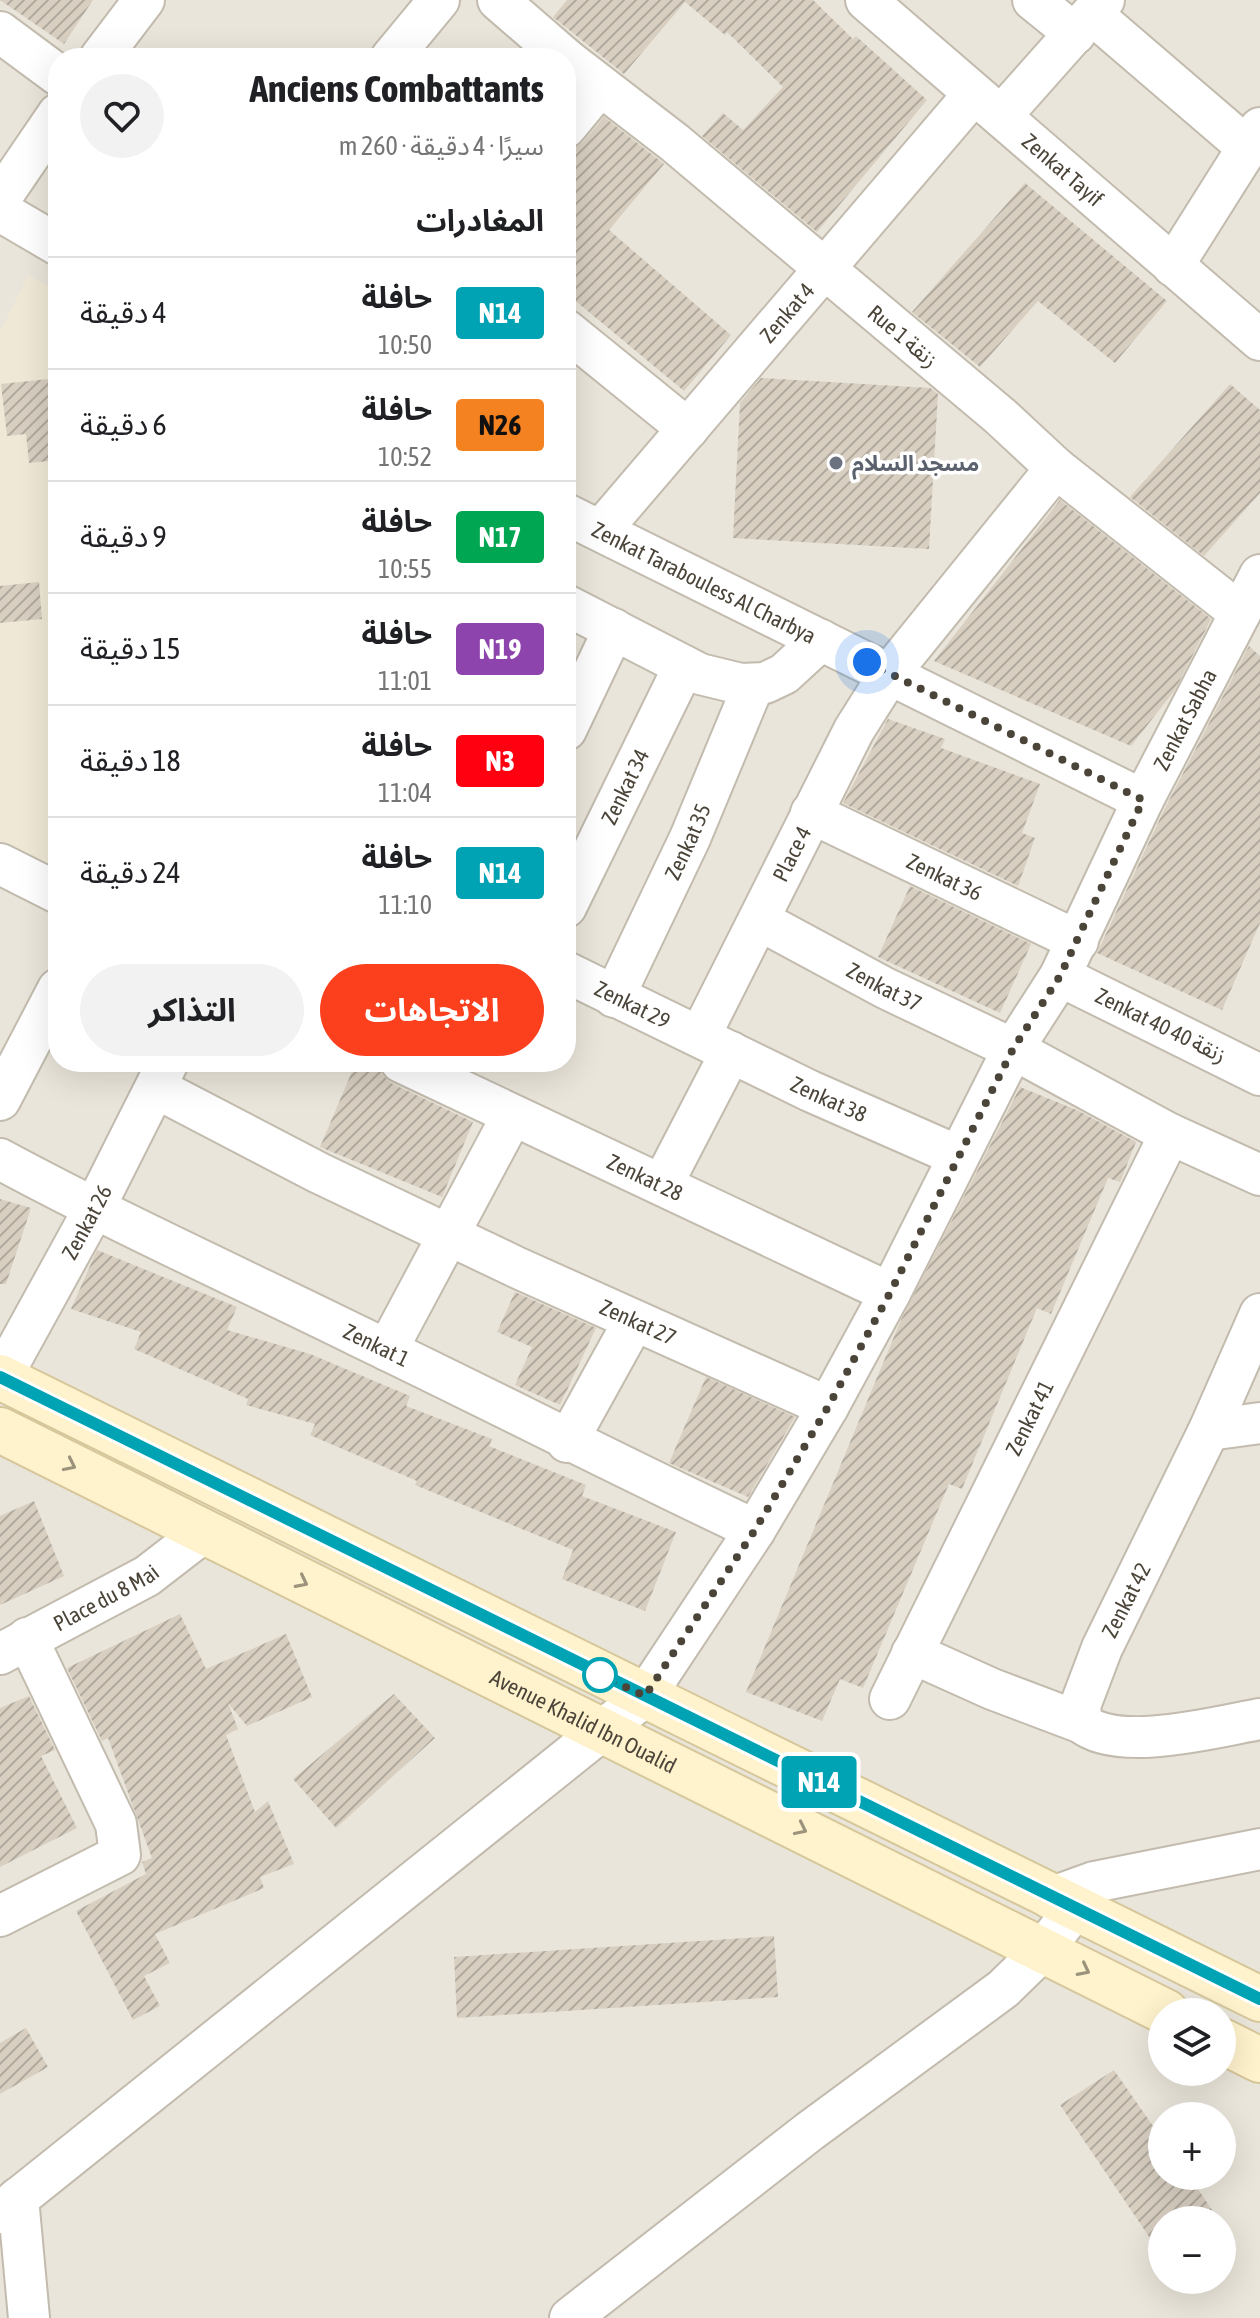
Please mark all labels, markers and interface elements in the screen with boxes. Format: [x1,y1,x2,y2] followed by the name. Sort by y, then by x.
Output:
[249,67,544,110] text: Anciens Combattants
[80,74,164,158] button: heart
[1017,128,1109,212] street label: Zenkat Tayif
[339,131,544,161] text: سيرًا · 4 دقيقة · 260 m
[416,203,544,237] text: المغادرات
[754,278,820,348] street label: Zenkat 4
[361,280,432,314] text: حافلة
[80,295,167,329] text: 4 دقيقة
[479,297,521,329] text: N14
[862,299,943,373] street label: Rue 1 زنقة
[378,330,432,360] text: 10:50
[361,392,432,426] text: حافلة
[80,407,167,441] text: 6 دقيقة
[479,409,521,441] text: N26
[378,442,432,472] text: 10:52
[852,450,979,480] place label: مسجد السلام
[827,454,845,472] marker: مسجد السلام
[361,504,432,538] text: حافلة
[588,516,820,649] street label: Zenkat Tarabouless Al Charbya
[80,519,167,553] text: 9 دقيقة
[479,521,521,553] text: N17
[378,554,432,584] text: 10:55
[361,616,432,650] text: حافلة
[80,631,181,665] text: 15 دقيقة
[479,633,521,665] text: N19
[847,642,887,682] your location
[1148,664,1222,775] street label: Zenkat Sabha
[378,666,432,696] text: 11:01
[361,728,432,762] text: حافلة
[80,743,181,777] text: 18 دقيقة
[485,745,515,777] text: N3
[596,745,654,829] street label: Zenkat 34
[378,778,432,808] text: 11:04
[659,800,716,884] street label: Zenkat 35
[767,822,816,886] street label: Place 4
[361,840,432,874] text: حافلة
[903,848,986,906] street label: Zenkat 36
[80,855,181,889] text: 24 دقيقة
[479,857,521,889] text: N14
[378,890,432,920] text: 11:10
[842,957,926,1017] street label: Zenkat 37
[80,964,304,1056] button: التذاكر
[320,964,544,1056] button: الاتجاهات
[591,975,674,1034] street label: Zenkat 29
[1091,982,1231,1069] street label: Zenkat 40 زنقة 40
[787,1071,871,1127] street label: Zenkat 38
[603,1148,687,1206] street label: Zenkat 28
[56,1180,117,1264] street label: Zenkat 26
[596,1294,680,1350] street label: Zenkat 27
[339,1318,414,1372] street label: Zenkat 1
[1000,1376,1059,1460] street label: Zenkat 41
[61,1455,76,1471] one-way arrow
[1096,1558,1156,1642] street label: Zenkat 42
[49,1559,164,1636] street label: Place du 8 Mai
[294,1572,308,1588] one-way arrow
[583,1658,617,1692] unlabelled marker
[486,1664,681,1779] street label: Avenue Khalid Ibn Oualid
[773,1756,865,1808] line badge: N14
[798,1766,840,1798] text: N14
[793,1819,807,1835] one-way arrow
[1075,1961,1090,1976] one-way arrow
[1148,1998,1236,2294] map controls
[1148,1998,1236,2086] button: layers
[1148,2102,1236,2190] button: +
[1148,2206,1236,2294] button: −

